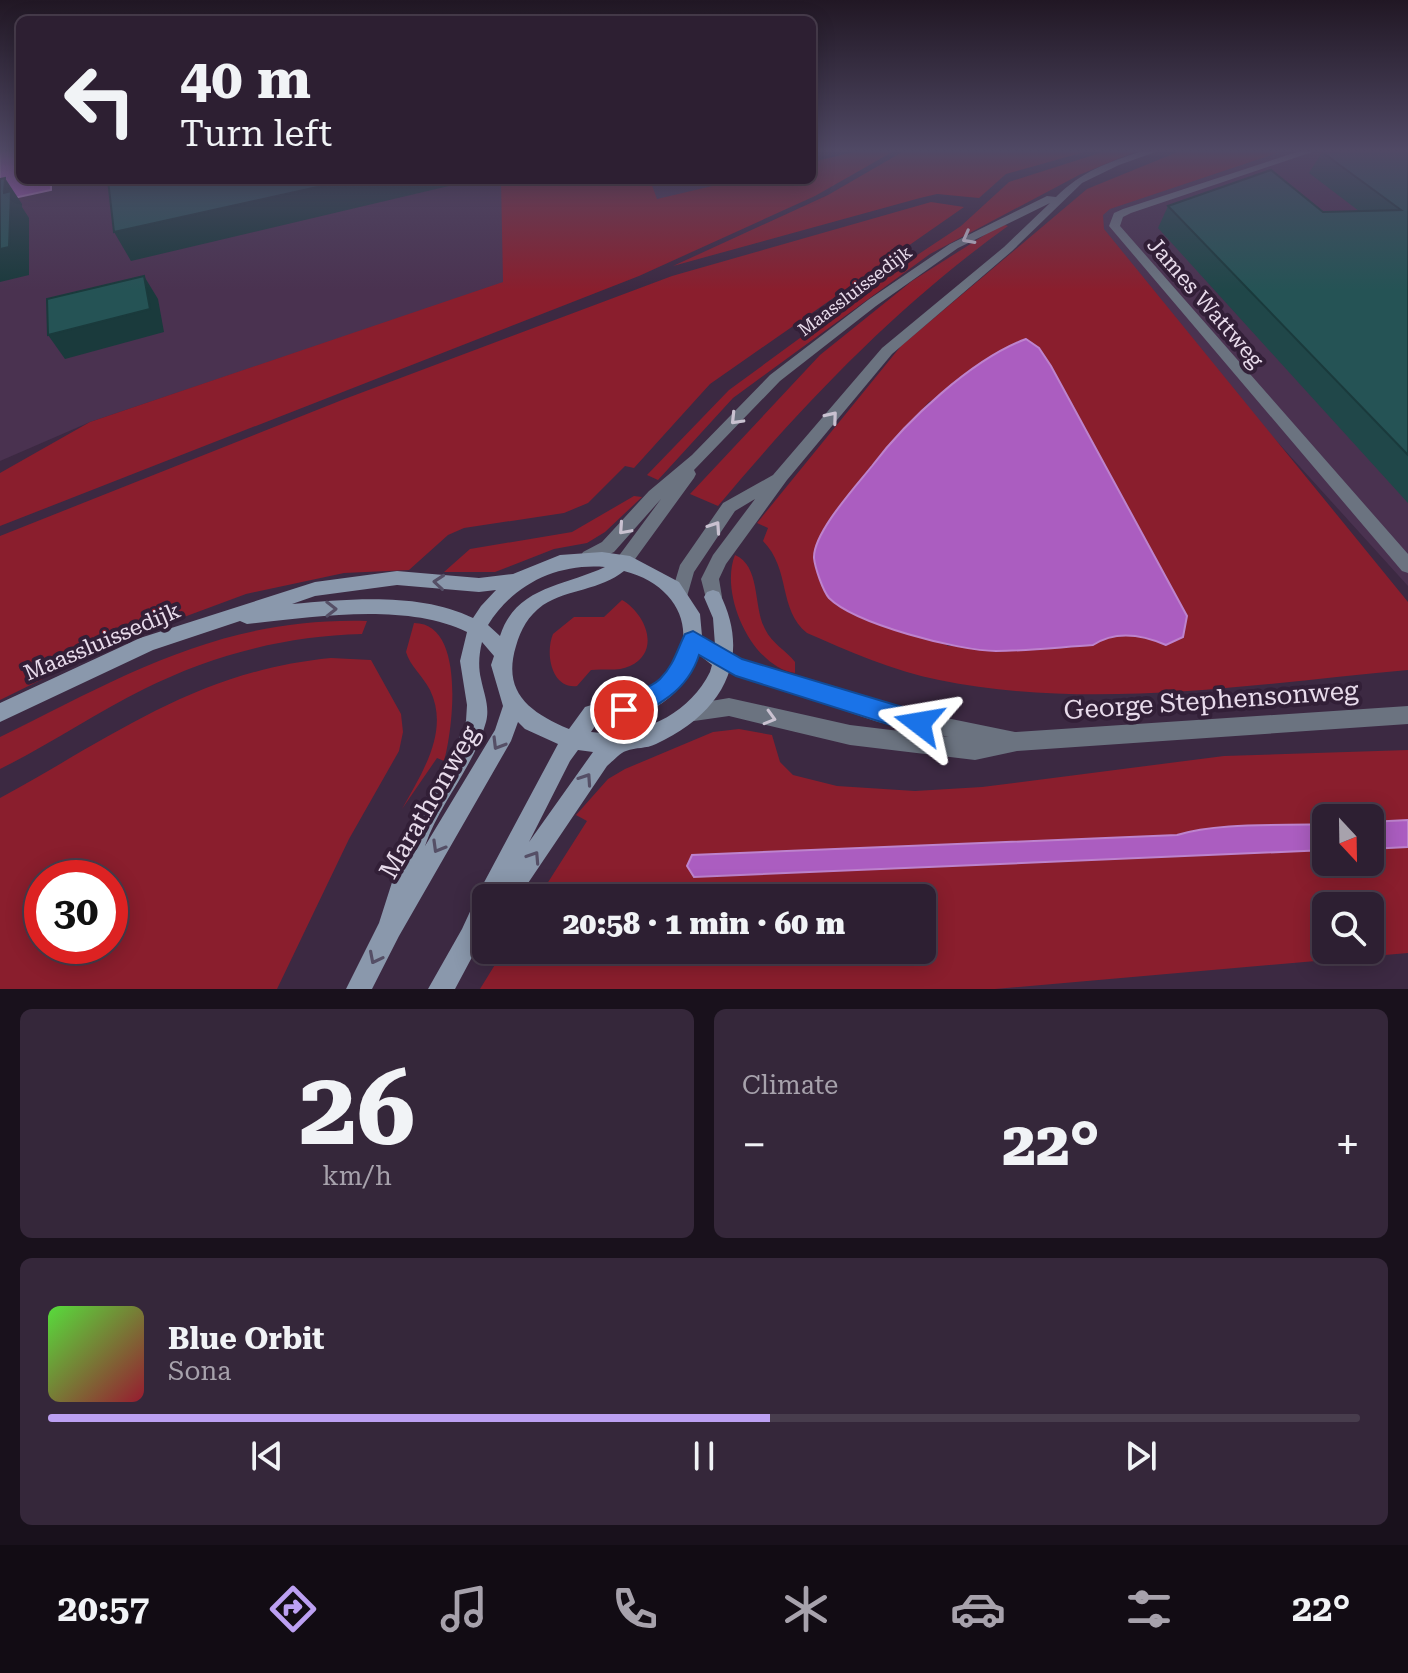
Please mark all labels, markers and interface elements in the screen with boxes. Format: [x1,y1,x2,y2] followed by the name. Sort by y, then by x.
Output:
[180,46,311,112] text: 40 m
[48,48,152,152] icon: left
[180,113,332,155] text: Turn left
[962,228,977,244] one-way arrow
[1142,232,1269,373] street label: James Wattweg
[794,241,916,340] street label: Maassluissedijk
[731,410,745,424] one-way arrow
[822,411,837,426] one-way arrow
[619,520,634,535] one-way arrow
[706,521,721,536] one-way arrow
[432,574,445,591] one-way arrow
[20,597,184,686] street label: Maassluissedijk
[325,600,338,617] one-way arrow
[1063,675,1360,725] street label: George Stephensonweg
[590,676,658,744] pin
[877,681,961,765] position arrow
[602,688,646,732] icon: arrive
[762,709,776,726] one-way arrow
[373,720,485,884] street label: Marathonweg
[492,735,508,750] one-way arrow
[577,773,592,787] one-way arrow
[1312,804,1384,876] north arrow
[1312,804,1384,964] map controls
[433,838,448,853] one-way arrow
[524,852,539,866] one-way arrow
[24,860,128,964] speed limit sign: 30
[1312,892,1384,964] button: search
[563,906,845,941] text: 20:58 · 1 min · 60 m
[369,949,384,964] one-way arrow
[299,1048,415,1169] text: 26
[742,1070,838,1100] text: Climate
[1002,1109,1100,1180] text: 22°
[742,1119,767,1171] text: −
[1335,1119,1360,1171] text: +
[322,1161,392,1191] text: km/h
[168,1321,324,1356] text: Blue Orbit
[168,1356,231,1386] text: Sona
[245,1434,289,1478] icon: previous
[682,1434,726,1478] icon: pause
[1119,1434,1163,1478] icon: next
[265,1581,321,1637] icon: directions
[436,1581,492,1637] icon: music
[607,1581,663,1637] icon: phone
[778,1581,834,1637] icon: climate
[950,1581,1006,1637] icon: car
[1121,1581,1177,1637] icon: filters
[58,1588,150,1630] text: 20:57
[1292,1588,1350,1630] text: 22°

